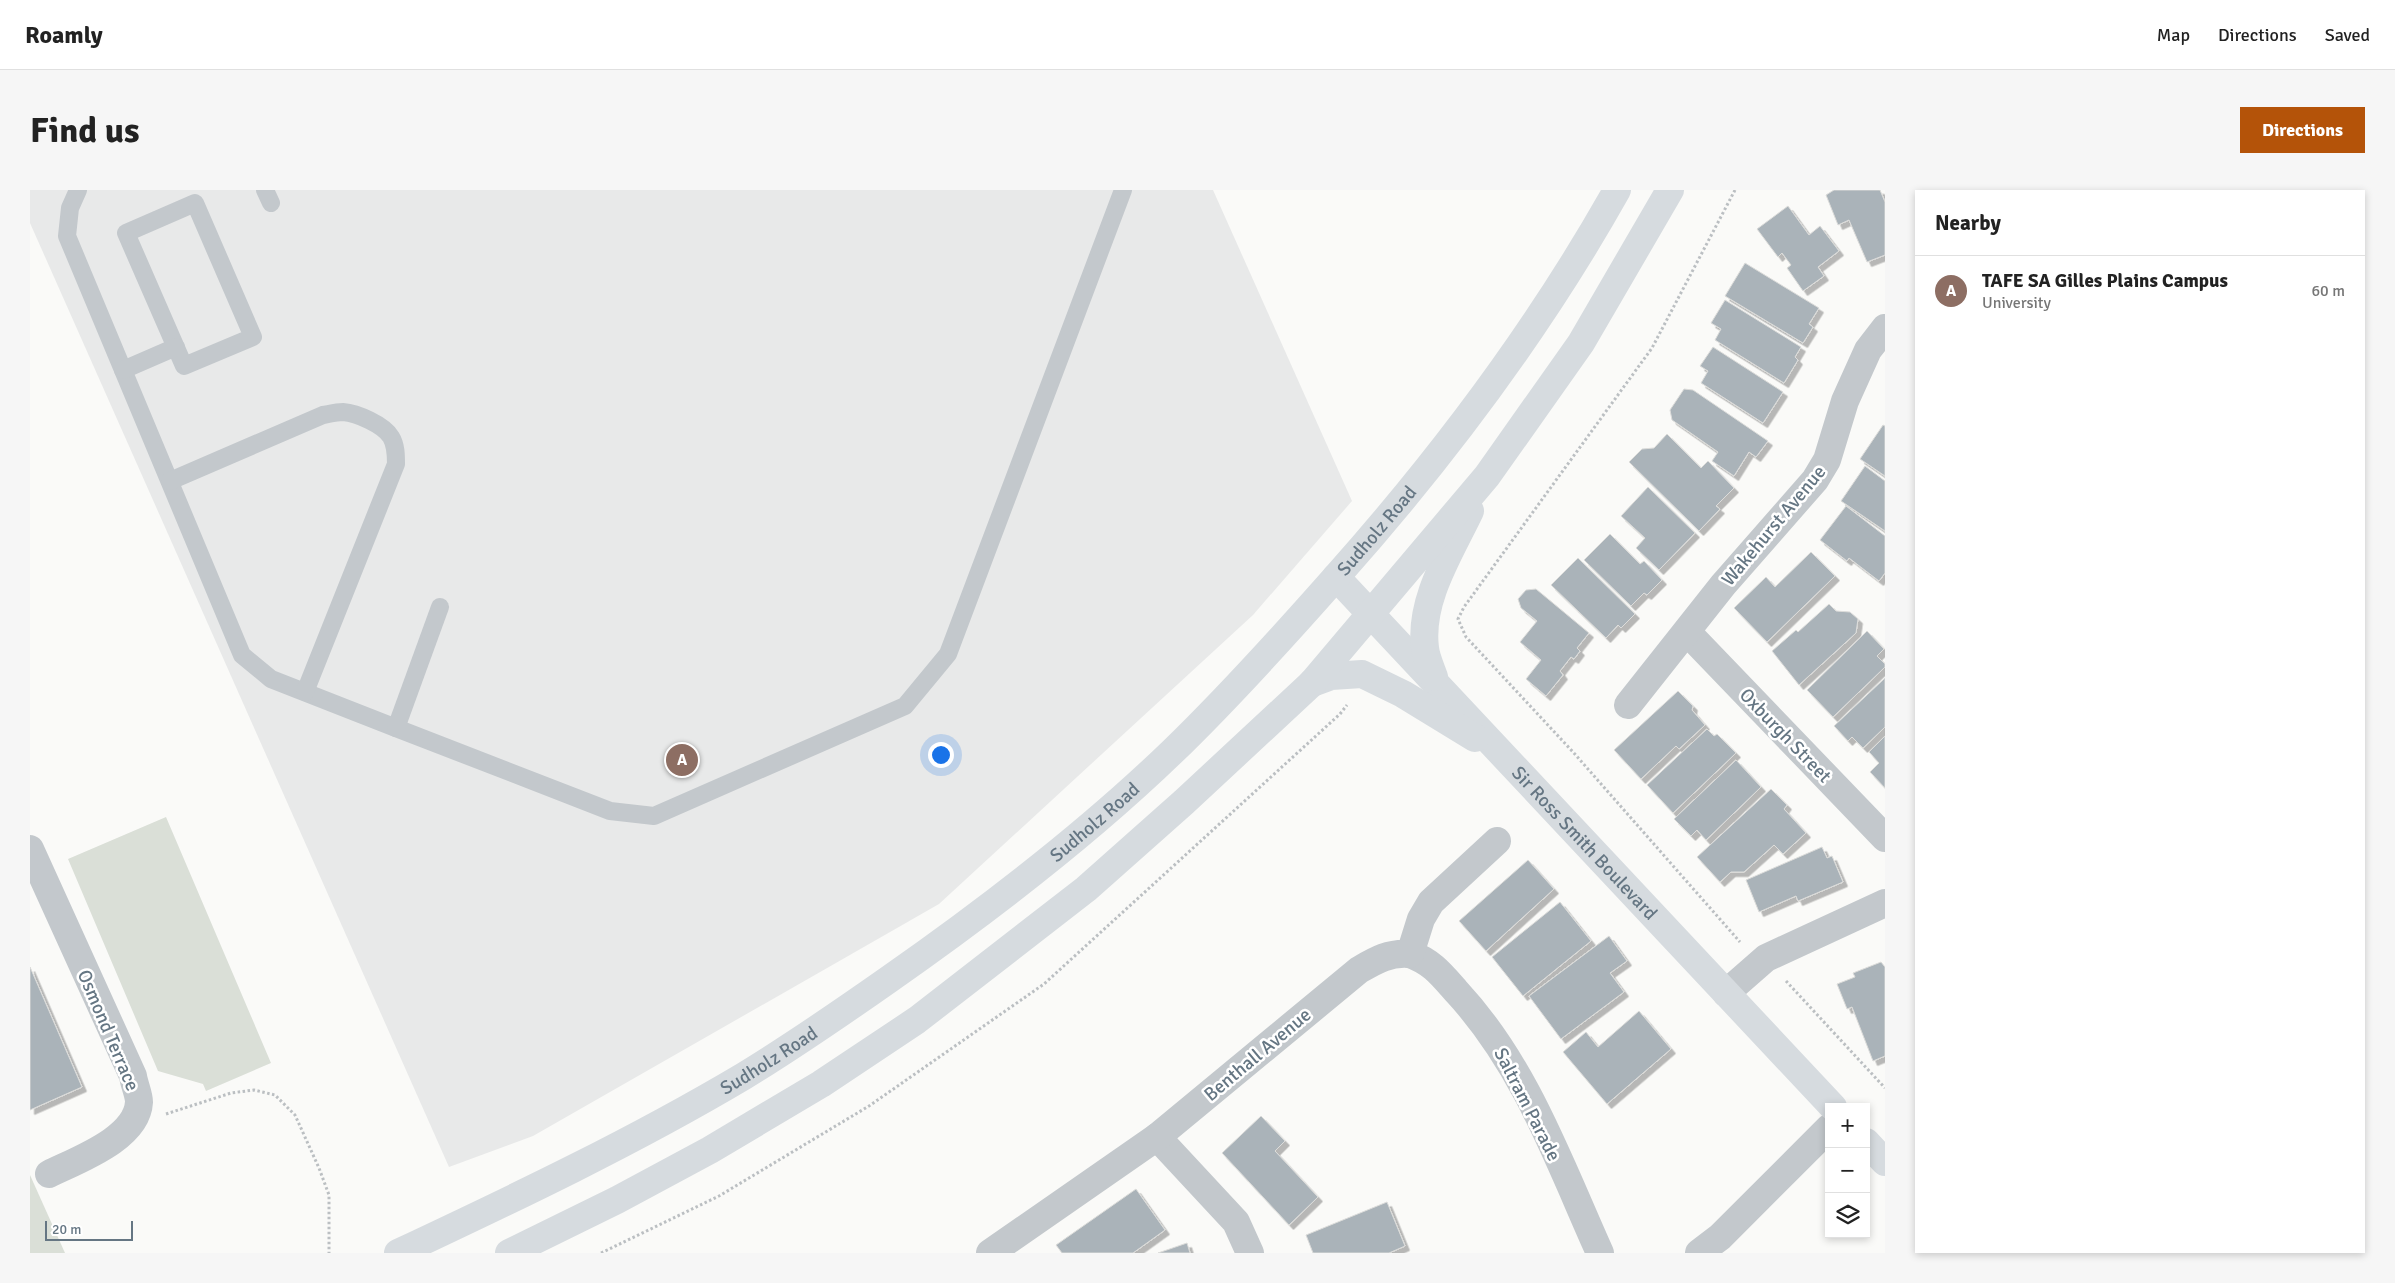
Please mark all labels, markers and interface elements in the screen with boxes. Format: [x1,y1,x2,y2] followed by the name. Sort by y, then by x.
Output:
[25,20,103,50] text: Roamly
[2157,24,2190,46] text: Map
[2218,24,2297,46] text: Directions
[2325,24,2370,46] text: Saved
[2240,107,2365,153] button: Directions
[30,109,140,152] text: Find us
[1935,210,2001,236] text: Nearby
[1982,269,2228,293] text: TAFE SA Gilles Plains Campus
[1946,281,1956,301] text: A
[2311,281,2345,301] text: 60 m
[1982,293,2051,313] text: University
[1716,460,1831,591] street label: Wakehurst Avenue
[1332,481,1422,581] street label: Sudholz Road
[1734,683,1837,788] street label: Oxburgh Street
[666,741,698,779] pin: A
[928,742,954,768] your location
[1506,761,1662,925] street label: Sir Ross Smith Boulevard
[1045,777,1145,868] street label: Sudholz Road
[72,966,144,1095] street label: Osmond Terrace
[1199,1003,1316,1107] street label: Benthall Avenue
[716,1021,822,1100] street label: Sudholz Road
[1488,1044,1566,1165] street label: Saltram Parade
[1825,1103,1870,1238] map controls
[1825,1103,1870,1148] button: +
[1825,1148,1870,1193] button: −
[1825,1193,1870,1238] button: layers
[45,1218,132,1241] scale bar
[52,1221,81,1238] text: 20 m

